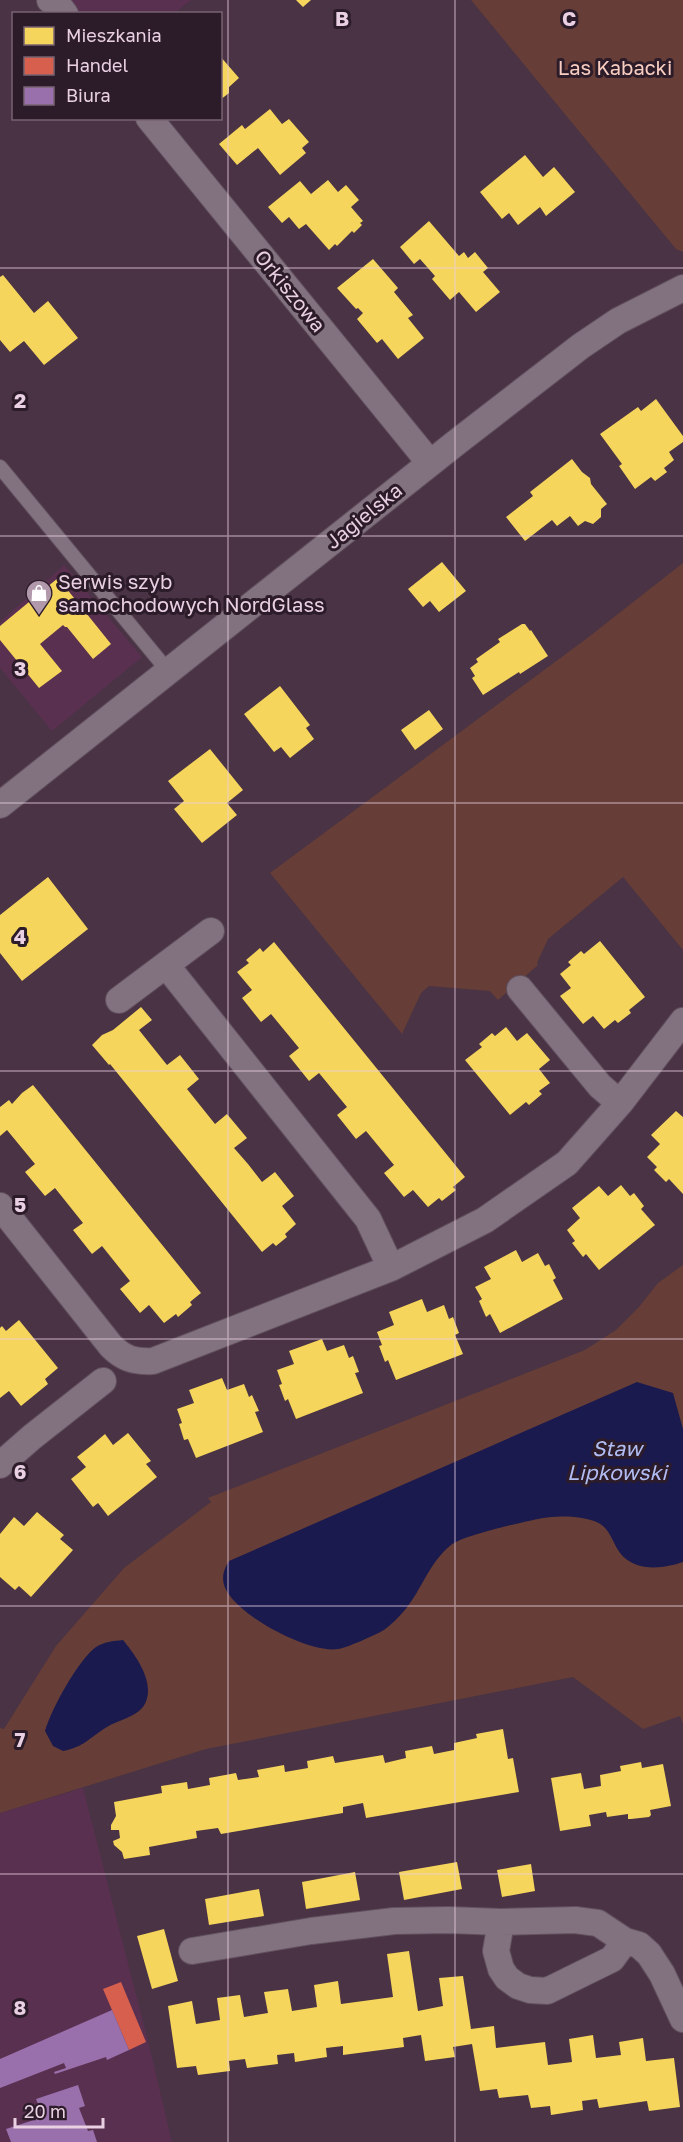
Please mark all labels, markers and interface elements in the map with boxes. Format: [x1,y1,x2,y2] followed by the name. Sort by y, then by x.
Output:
[335,6,349,30] text: B
[562,6,576,30] text: C
[12,12,222,120] legend
[66,24,162,46] text: Mieszkania
[66,54,128,76] text: Handel
[558,55,672,79] park label: Las Kabacki
[66,84,111,106] text: Biura
[250,244,331,336] street label: Orkiszowa
[14,388,26,412] text: 2
[320,477,406,553] street label: Jagielska
[58,569,325,616] place label: Serwis szyb samochodowych NordGlass
[24,578,54,616] shop icon: Serwis szyb samochodowych NordGlass
[14,656,26,680] text: 3
[14,924,26,948] text: 4
[14,1192,26,1216] text: 5
[567,1435,669,1485] water label: Staw Lipkowski
[14,1459,26,1483] text: 6
[15,1727,26,1751] text: 7
[14,1995,26,2019] text: 8
[15,2091,104,2129] scale bar
[24,2100,66,2122] text: 20 m

